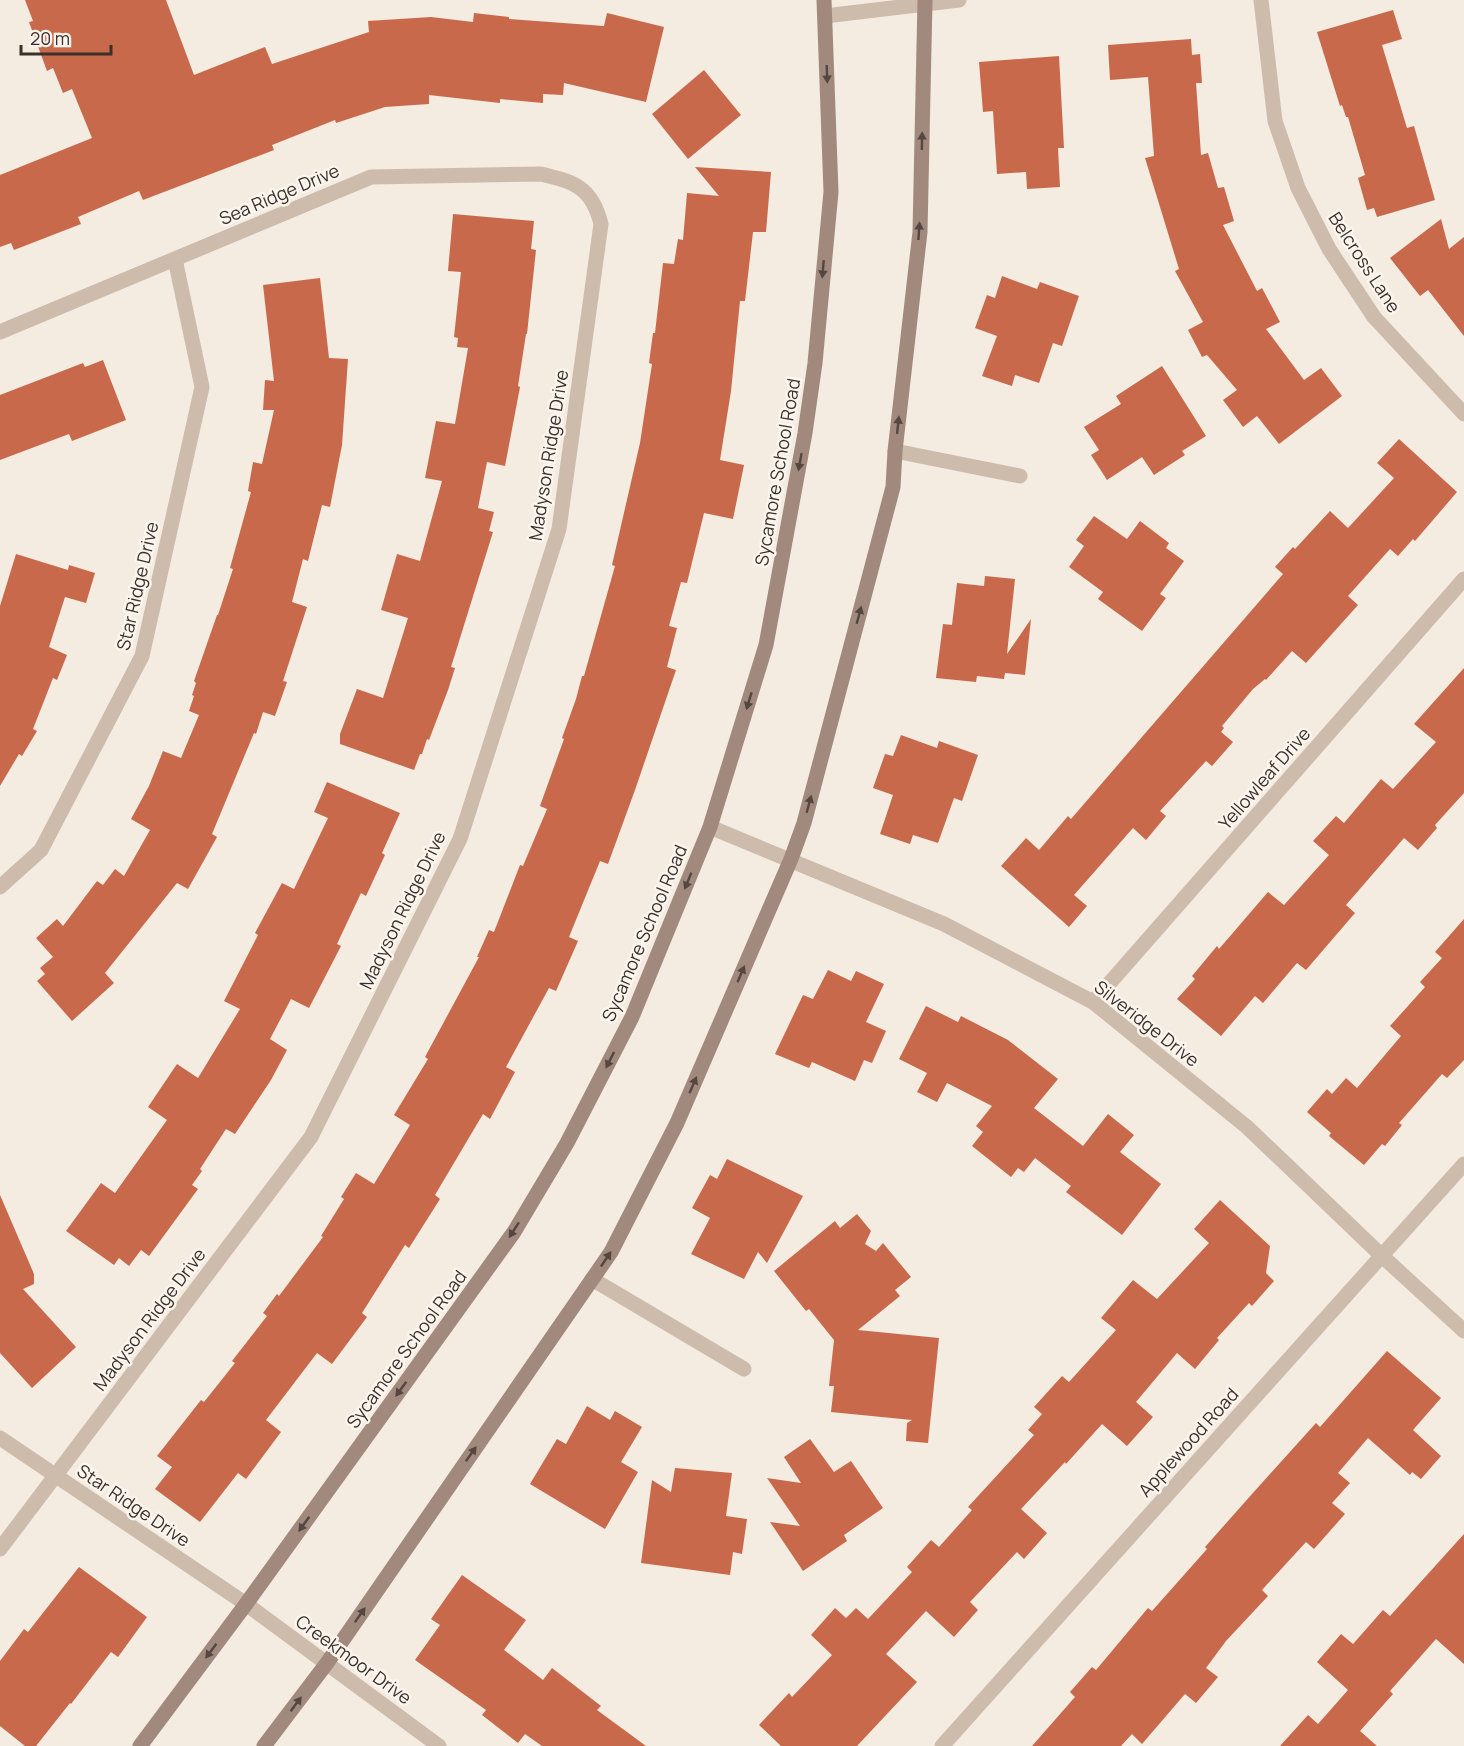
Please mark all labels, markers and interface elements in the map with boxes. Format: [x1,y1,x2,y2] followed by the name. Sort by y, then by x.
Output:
[21,18,111,56] scale bar
[30,26,70,50] text: 20 m
[822,65,832,84] one-way arrow
[917,132,927,151] one-way arrow
[215,158,343,230] street label: Sea Ridge Drive
[1324,207,1406,317] street label: Belcross Lane
[915,222,924,241] one-way arrow
[819,259,828,278] one-way arrow
[523,368,573,542] street label: Madyson Ridge Drive
[749,376,805,568] street label: Sycamore School Road
[893,415,903,434] one-way arrow
[795,453,804,472] one-way arrow
[111,519,163,653] street label: Star Ridge Drive
[855,606,864,624] one-way arrow
[744,692,753,710] one-way arrow
[1213,722,1315,834] street label: Yellowleaf Drive
[805,795,815,813] one-way arrow
[353,827,451,993] street label: Madyson Ridge Drive
[596,841,692,1025] street label: Sycamore School Road
[683,873,693,891] one-way arrow
[737,966,746,983] one-way arrow
[1090,974,1204,1072] street label: Silveridge Drive
[605,1051,615,1069] one-way arrow
[689,1077,698,1094] one-way arrow
[509,1222,520,1238] one-way arrow
[87,1243,211,1395] street label: Madyson Ridge Drive
[600,1252,612,1268] one-way arrow
[341,1265,471,1433] street label: Sycamore School Road
[395,1380,407,1396] one-way arrow
[1133,1382,1243,1502] street label: Applewood Road
[465,1447,477,1463] one-way arrow
[73,1458,195,1552] street label: Star Ridge Drive
[298,1515,310,1531] one-way arrow
[354,1607,366,1623] one-way arrow
[291,1609,417,1709] street label: Creekmoor Drive
[205,1642,217,1658] one-way arrow
[289,1697,301,1712] one-way arrow

